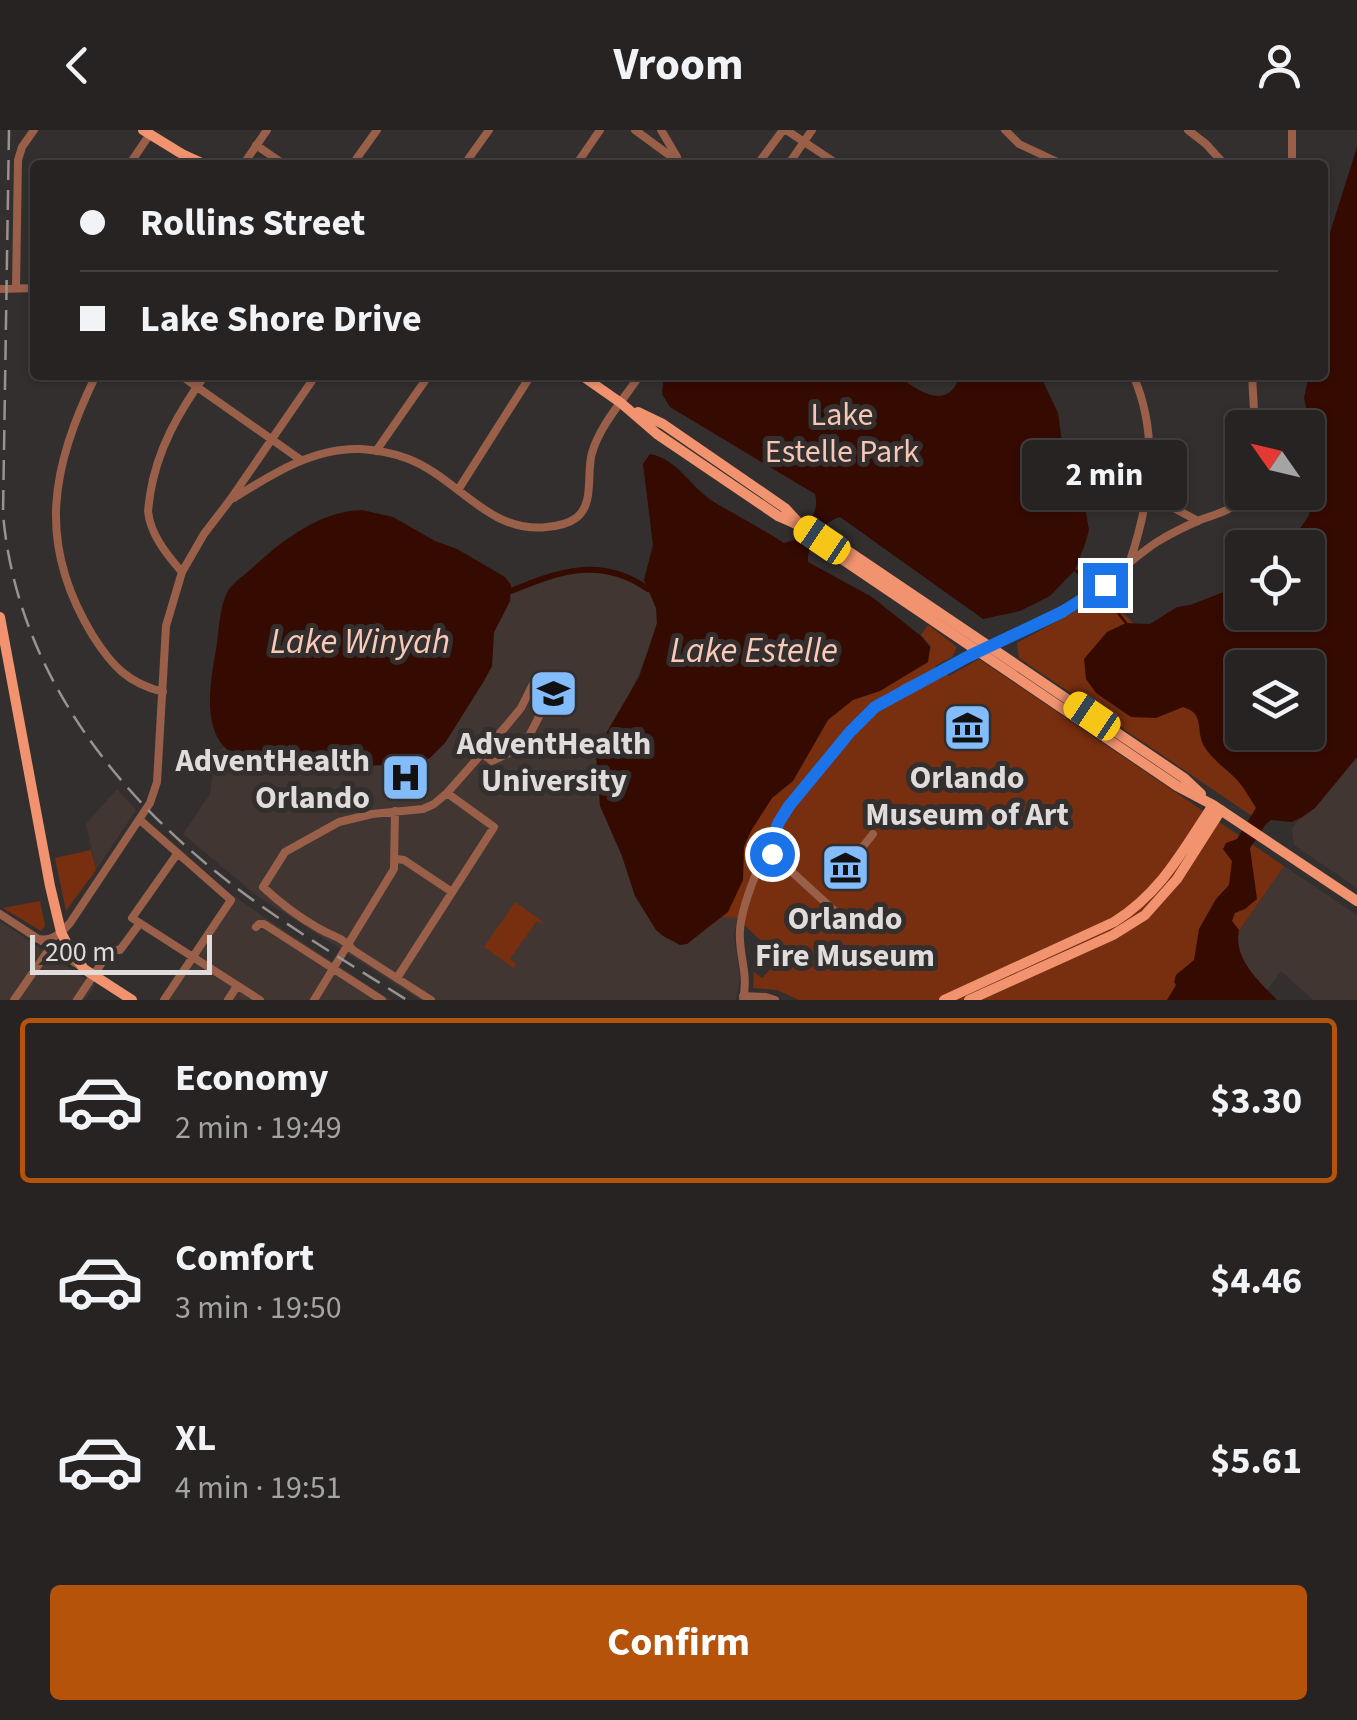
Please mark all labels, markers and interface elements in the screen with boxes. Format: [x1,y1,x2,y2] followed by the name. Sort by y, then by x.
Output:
[613,33,744,97] text: Vroom
[50,38,105,93] icon: back
[1252,38,1307,93] icon: person
[140,196,365,250] text: Rollins Street
[140,292,422,346] text: Lake Shore Drive
[765,392,919,475] park label: Lake Estelle Park
[1225,410,1325,510] north arrow
[1225,410,1325,750] map controls
[1022,440,1188,510] callout: 2 min
[1066,452,1143,498] text: 2 min
[789,511,855,569] car
[1225,530,1325,630] button: locate
[1083,563,1128,608] route end
[270,617,450,667] water label: Lake Winyah
[670,626,838,676] water label: Lake Estelle
[1225,650,1325,750] button: layers
[528,667,580,719] school or university icon: AdventHealth University
[1059,687,1125,745] car
[941,701,993,753] museum icon: Orlando Museum of Art
[456,721,651,804] place label: AdventHealth University
[174,738,370,821] place label: AdventHealth Orlando
[379,752,431,804] hospital icon: AdventHealth Orlando
[865,755,1069,838] place label: Orlando Museum of Art
[750,832,795,877] route start
[819,842,871,894] museum icon: Orlando Fire Museum
[755,896,935,979] place label: Orlando Fire Museum
[30,930,212,974] scale bar
[45,932,116,972] text: 200 m
[175,1051,328,1105] text: Economy
[55,1056,145,1146] icon: car
[1210,1074,1302,1128] text: $3.30
[175,1105,342,1151] text: 2 min · 19:49
[175,1231,314,1285] text: Comfort
[55,1236,145,1326] icon: car
[1210,1254,1302,1308] text: $4.46
[175,1285,342,1331] text: 3 min · 19:50
[175,1411,216,1465] text: XL
[55,1416,145,1506] icon: car
[1210,1434,1302,1488] text: $5.61
[175,1465,342,1511] text: 4 min · 19:51
[50,1585,1307,1700] button: Confirm

